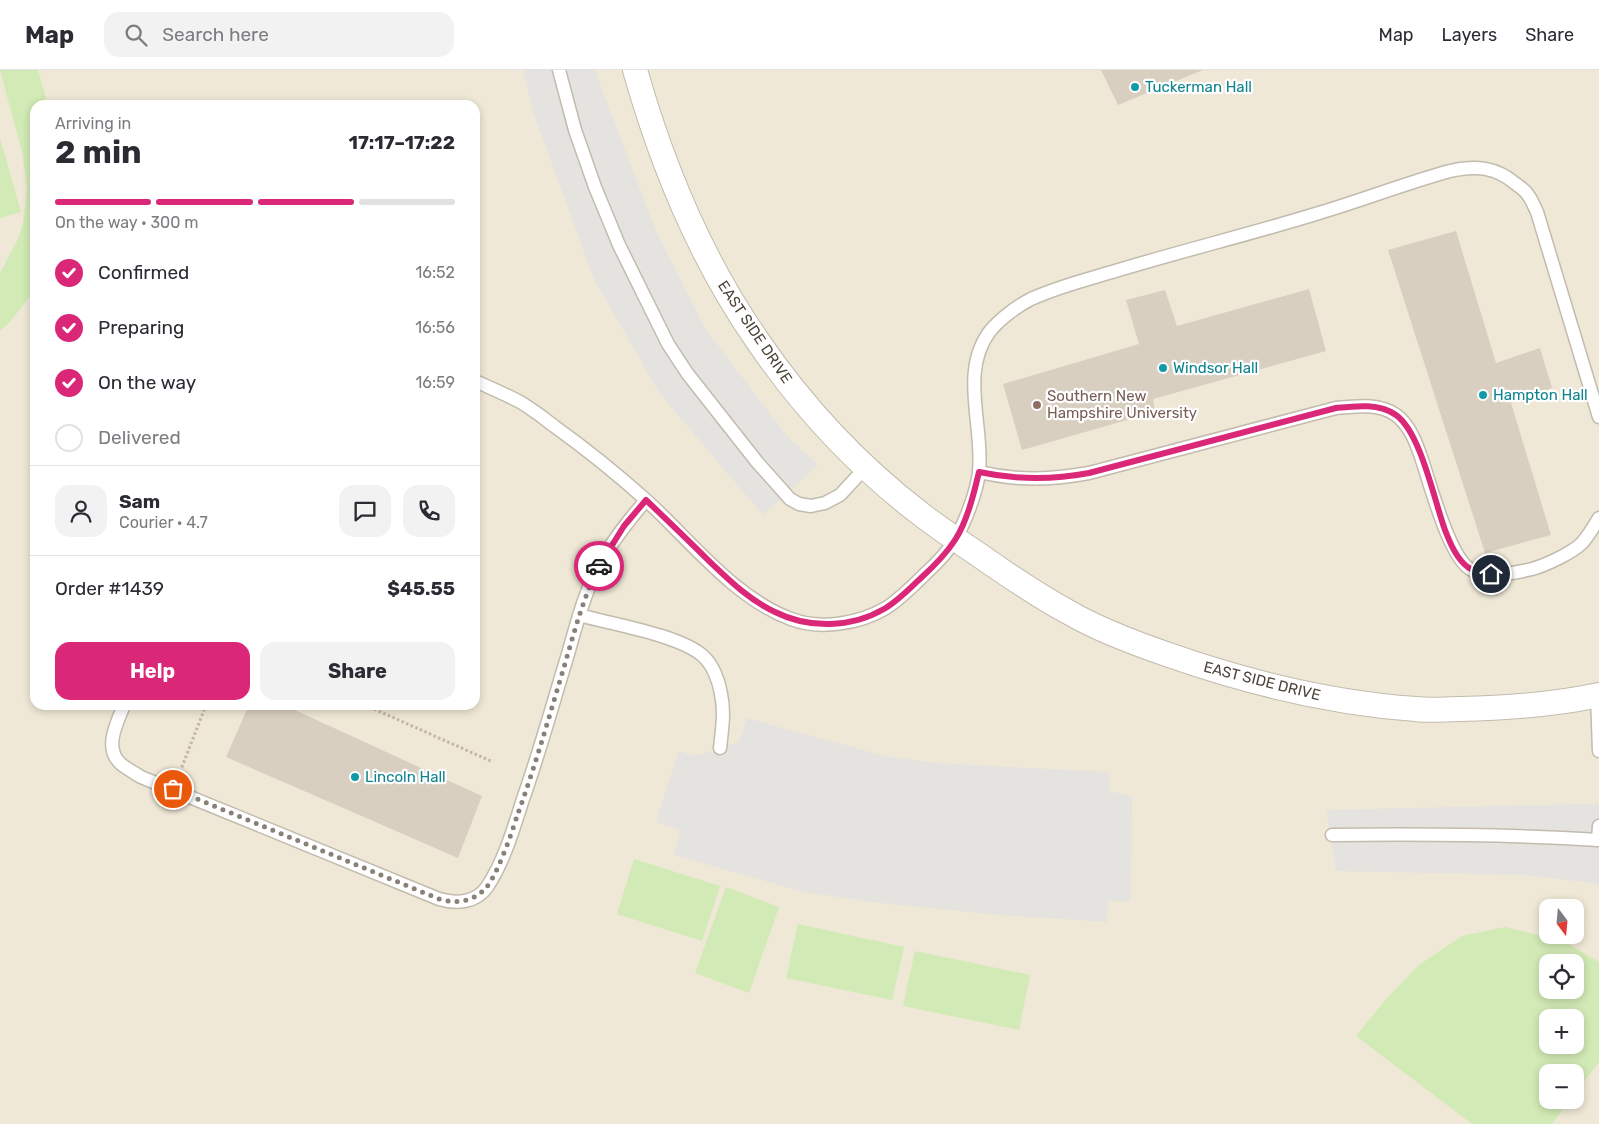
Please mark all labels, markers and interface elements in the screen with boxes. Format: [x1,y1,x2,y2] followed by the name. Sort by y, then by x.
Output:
[104,12,454,57] search box
[25,21,74,49] text: Map
[122,21,150,49] icon: search
[162,23,269,46] text: Search here
[1379,24,1414,46] text: Map
[1442,24,1497,46] text: Layers
[1525,24,1574,46] text: Share
[1145,78,1252,96] place label: Tuckerman Hall
[1129,81,1141,93] marker: Tuckerman Hall
[55,114,131,133] text: Arriving in
[348,131,455,154] text: 17:17–17:22
[55,133,142,171] text: 2 min
[55,213,198,232] text: On the way · 300 m
[55,259,83,287] icon: check
[98,261,189,284] text: Confirmed
[416,263,455,282] text: 16:52
[714,277,796,387] street label: EAST SIDE DRIVE
[55,314,83,342] icon: check
[98,316,184,339] text: Preparing
[415,318,455,337] text: 16:56
[1173,359,1258,377] place label: Windsor Hall
[1157,362,1169,374] marker: Windsor Hall
[55,369,83,397] icon: check
[98,371,196,394] text: On the way
[415,373,455,392] text: 16:59
[1493,386,1588,404] place label: Hampton Hall
[1047,387,1197,422] place label: Southern New Hampshire University
[1477,389,1489,401] marker: Hampton Hall
[1031,399,1043,411] marker: Southern New Hampshire University
[98,426,181,449] text: Delivered
[55,485,107,537] button: person
[339,485,391,537] button: chat
[403,485,455,537] button: phone
[119,490,160,513] text: Sam
[119,513,208,532] text: Courier · 4.7
[574,541,624,591] courier
[585,552,613,580] icon: car
[1470,553,1512,595] pin
[1477,560,1505,588] icon: home
[55,577,164,600] text: Order #1439
[387,577,455,600] text: $45.55
[55,642,250,700] button: Help
[260,642,455,700] button: Share
[1202,658,1322,704] street label: EAST SIDE DRIVE
[152,768,194,810] pin
[365,768,446,786] place label: Lincoln Hall
[349,771,361,783] marker: Lincoln Hall
[159,775,187,803] icon: bag
[1539,899,1584,944] north arrow
[1539,899,1584,1109] map controls
[1539,954,1584,999] button: locate
[1539,1009,1584,1054] button: +
[1539,1064,1584,1109] button: −

